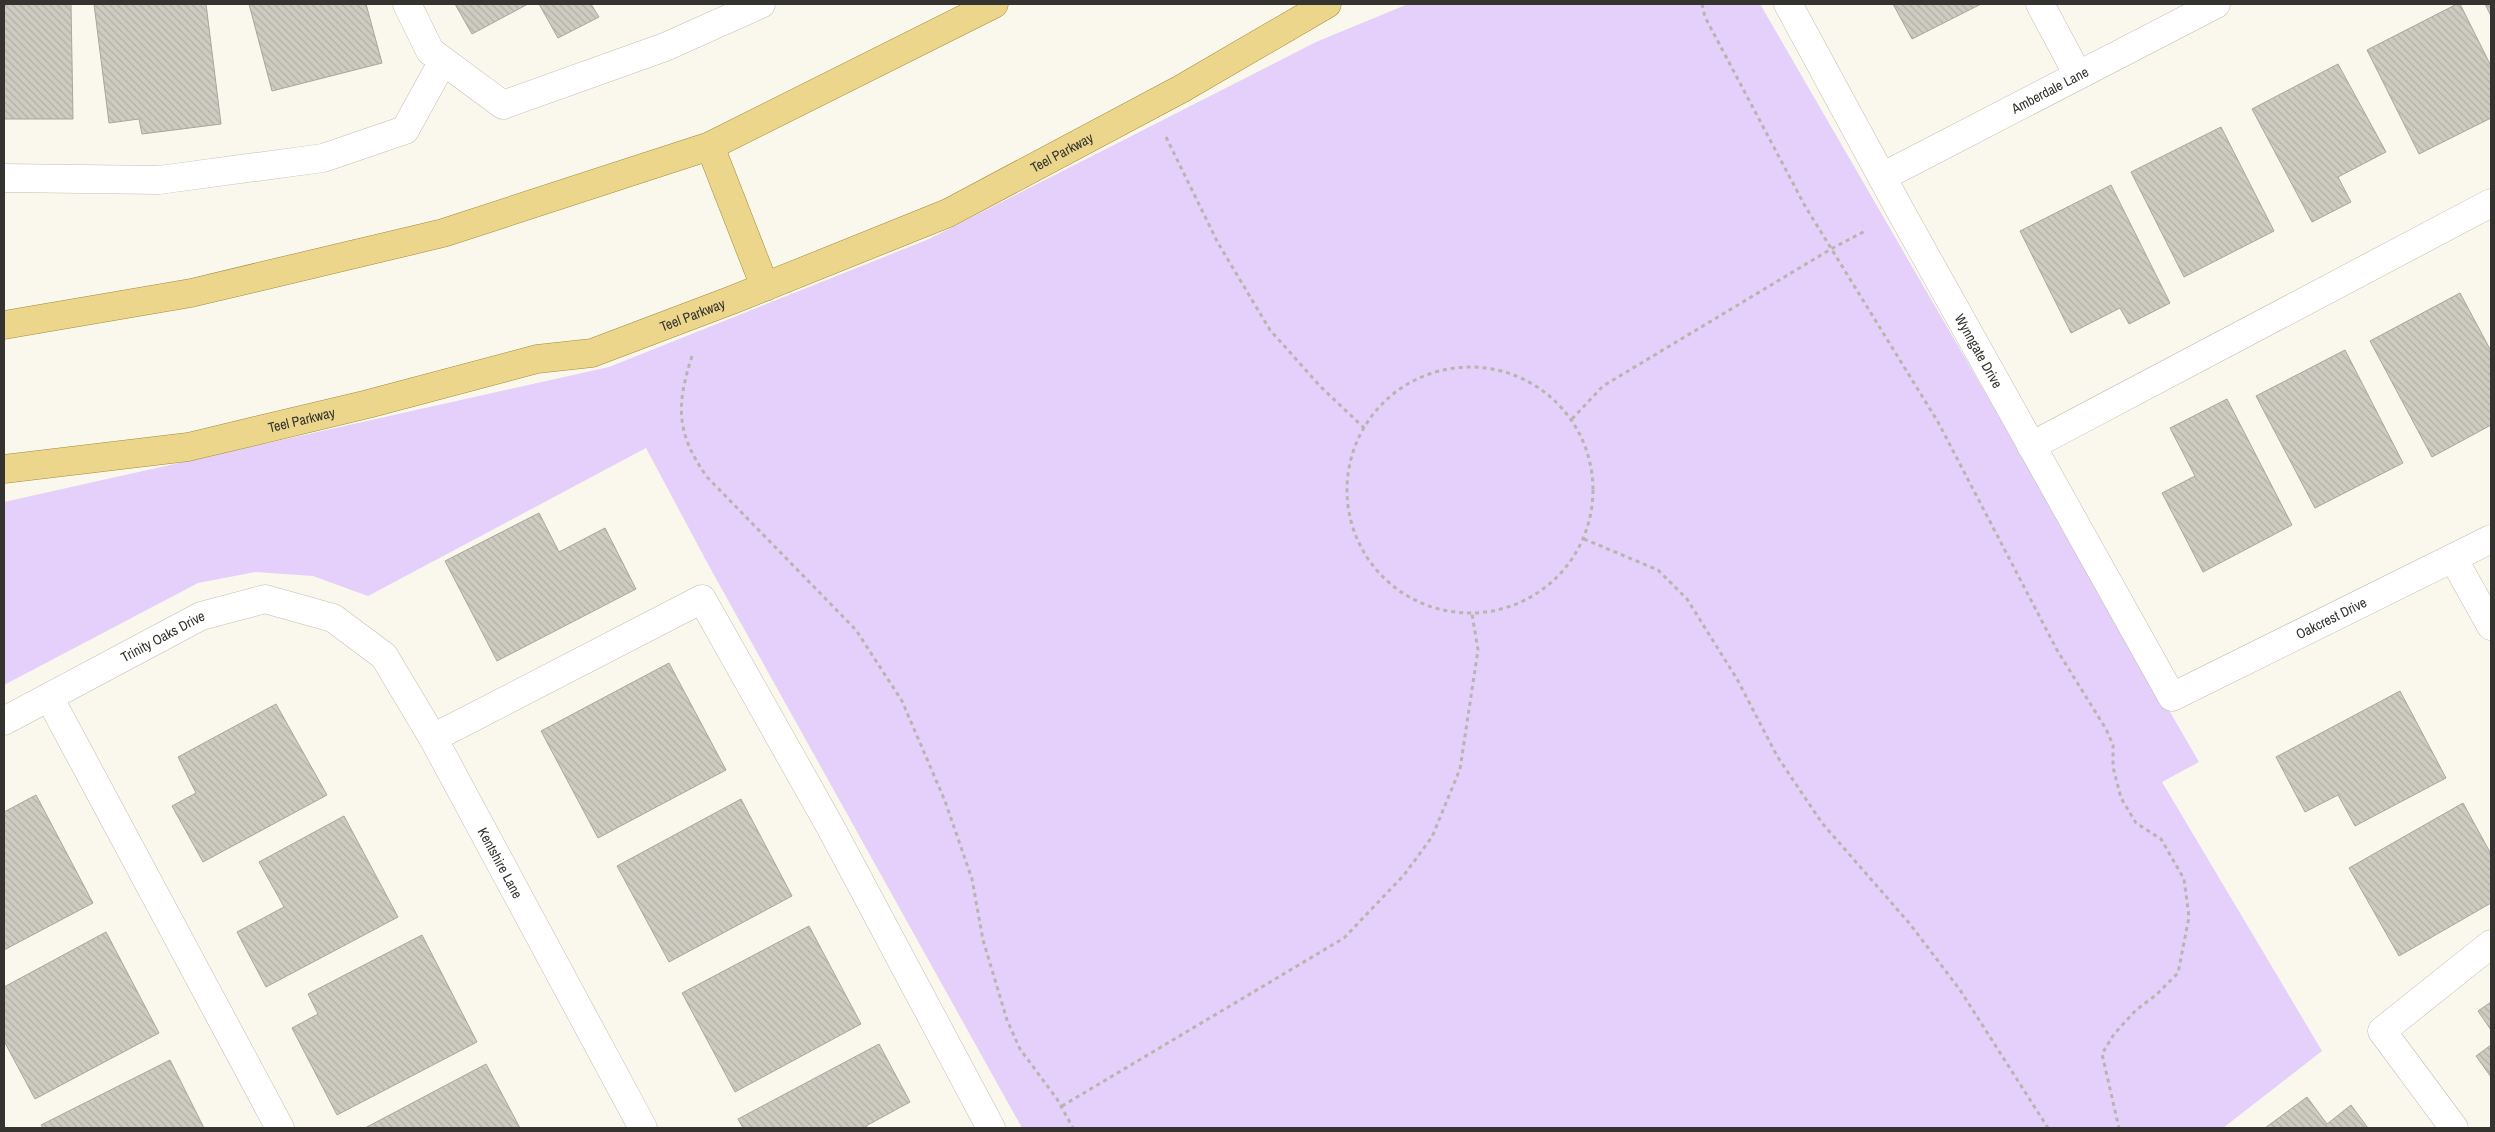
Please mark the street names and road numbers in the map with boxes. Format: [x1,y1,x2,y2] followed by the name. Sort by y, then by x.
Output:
[2007,63,2091,118] street label: Amberdale Lane
[1027,128,1096,176] street label: Teel Parkway
[657,294,728,335] street label: Teel Parkway
[1951,311,2007,391] street label: Wynngate Drive
[266,403,337,437] street label: Teel Parkway
[2293,593,2370,643] street label: Oakcrest Drive
[118,606,206,666] street label: Trinity Oaks Drive
[474,824,527,901] street label: Kentshire Lane

